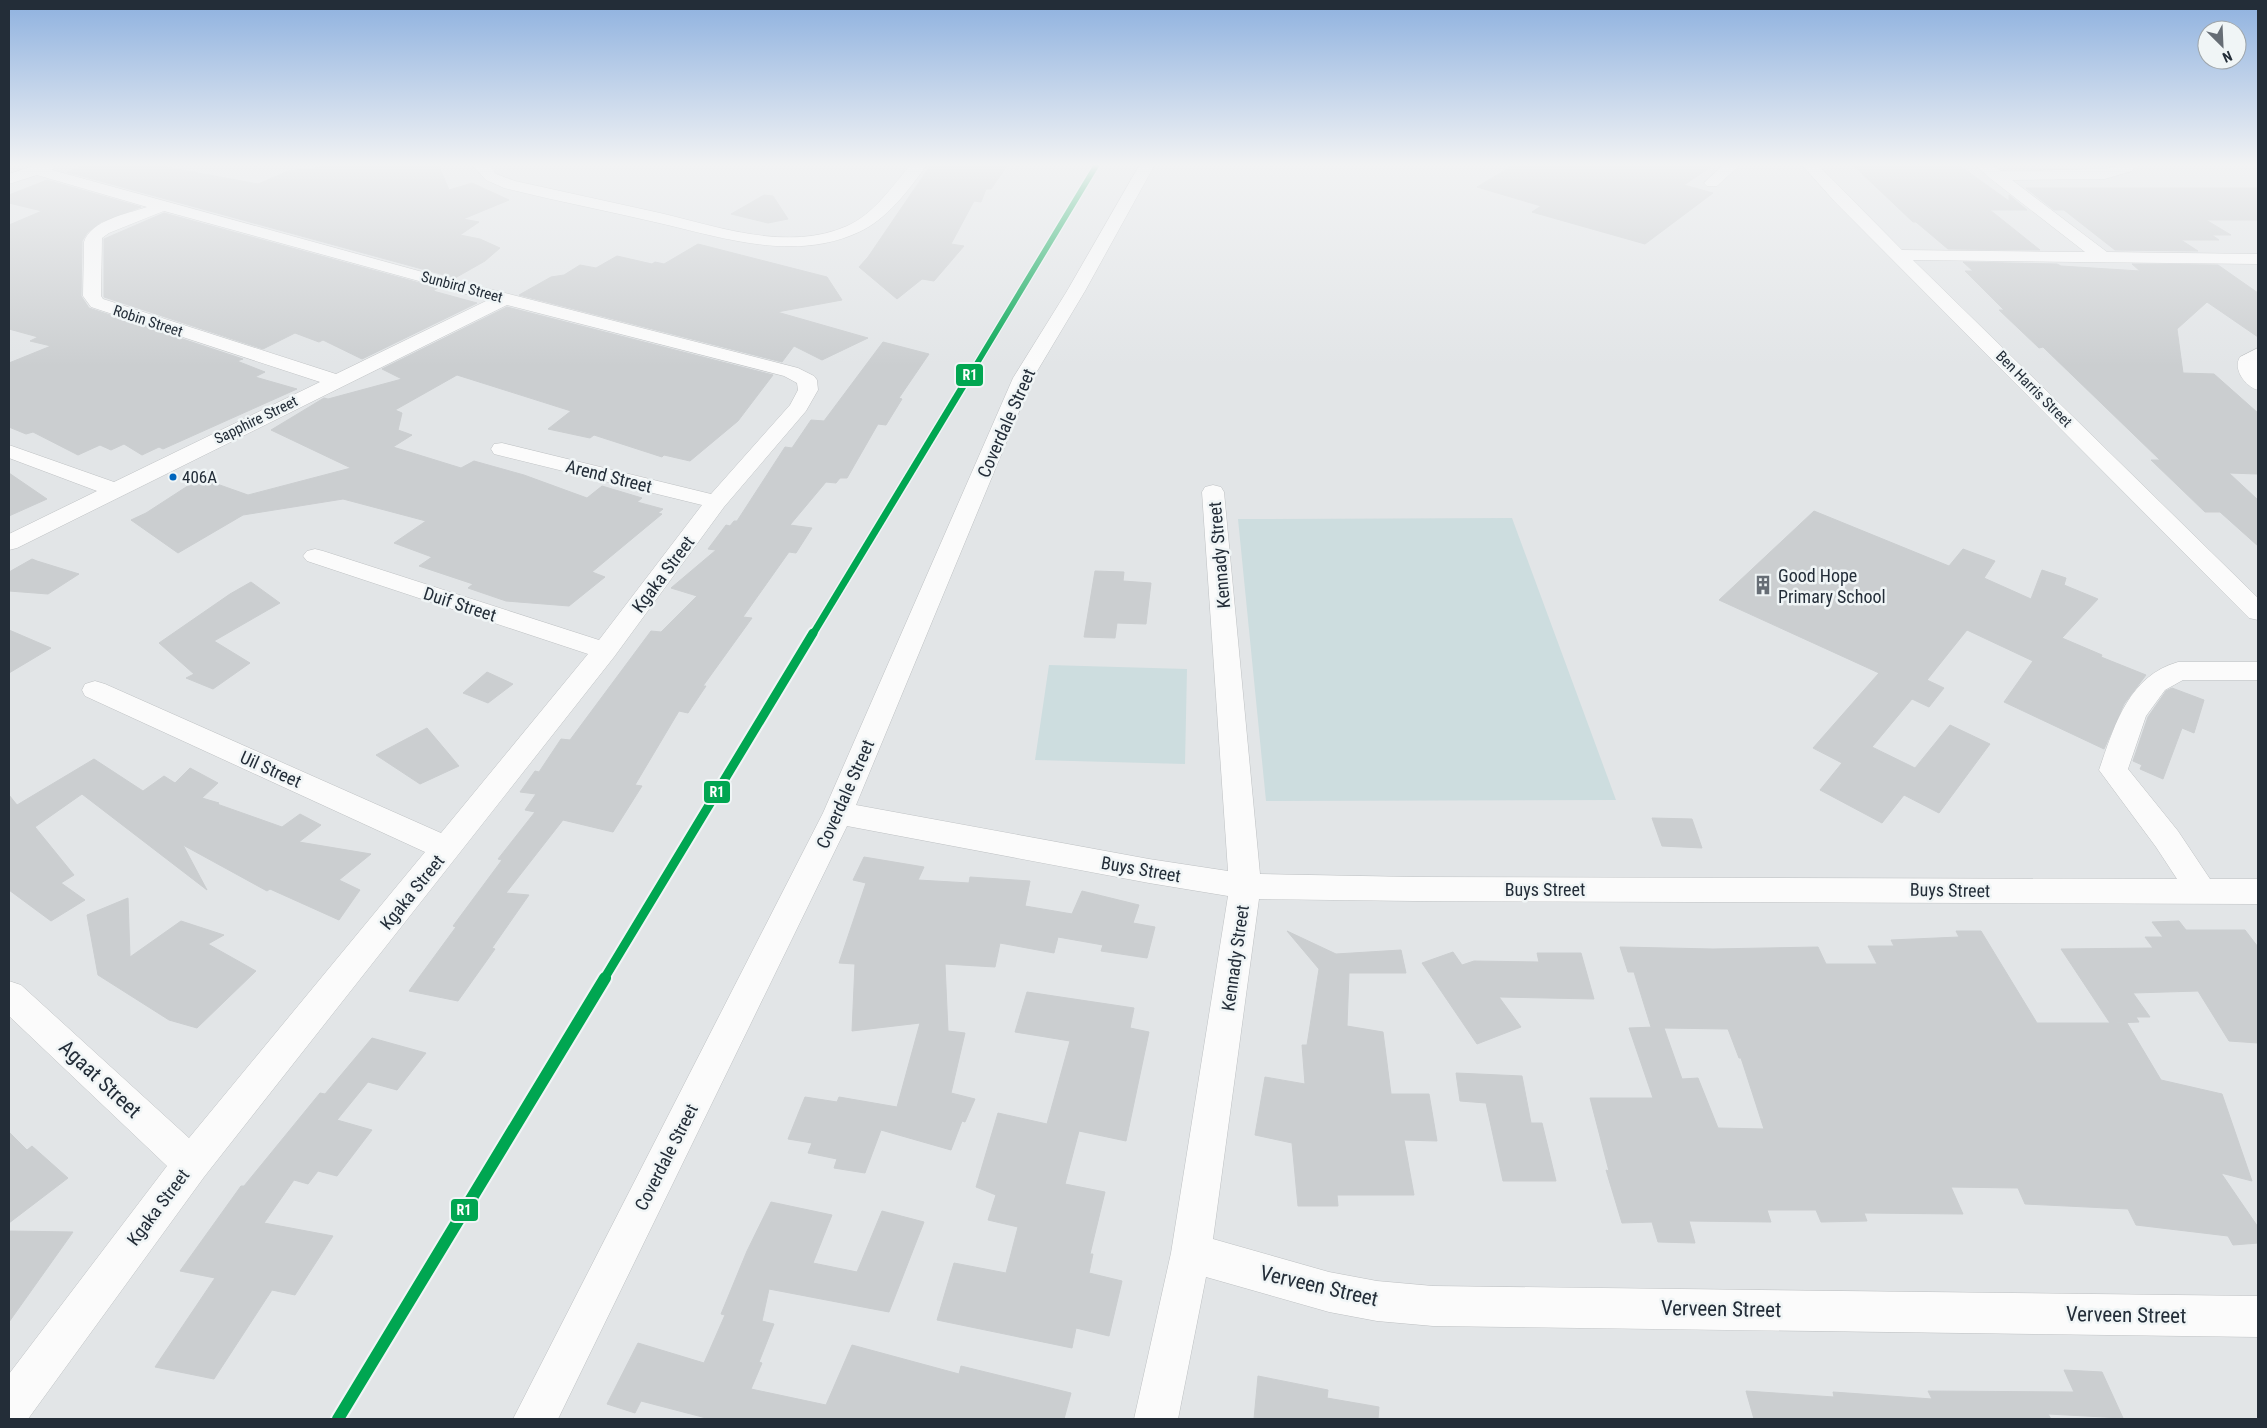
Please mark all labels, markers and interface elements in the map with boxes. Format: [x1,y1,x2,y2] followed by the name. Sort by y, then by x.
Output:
[2197,20,2247,70] north arrow
[2220,48,2234,66] text: N
[419,267,505,307] street label: Sunbird Street
[111,301,185,341] street label: Robin Street
[1992,347,2076,431] street label: Ben Harris Street
[955,363,984,387] line badge: R1
[973,365,1039,481] street label: Coverdale Street
[963,367,977,383] text: R1
[211,392,301,448] street label: Sapphire Street
[564,455,654,497] street label: Arend Street
[182,467,217,487] place label: 406A
[168,472,178,482] marker: 406A
[1204,501,1234,609] street label: Kennady Street
[627,532,699,616] street label: Kgaka Street
[1778,565,1886,607] place label: Good Hope Primary School
[1752,574,1774,596] building icon: Good Hope Primary School
[421,582,499,626] street label: Duif Street
[812,736,878,852] street label: Coverdale Street
[237,746,305,792] street label: Uil Street
[703,780,731,804] line badge: R1
[710,784,724,800] text: R1
[375,850,449,934] street label: Kgaka Street
[1100,852,1182,886] street label: Buys Street
[1505,879,1585,900] street label: Buys Street
[1910,879,1990,901] street label: Buys Street
[1217,904,1253,1012] street label: Kennady Street
[54,1035,146,1123] street label: Agaat Street
[630,1100,702,1214] street label: Coverdale Street
[122,1165,194,1249] street label: Kgaka Street
[450,1198,479,1222] line badge: R1
[457,1202,471,1218] text: R1
[1258,1261,1380,1311] street label: Verveen Street
[1661,1296,1781,1322] street label: Verveen Street
[2066,1302,2186,1328] street label: Verveen Street

